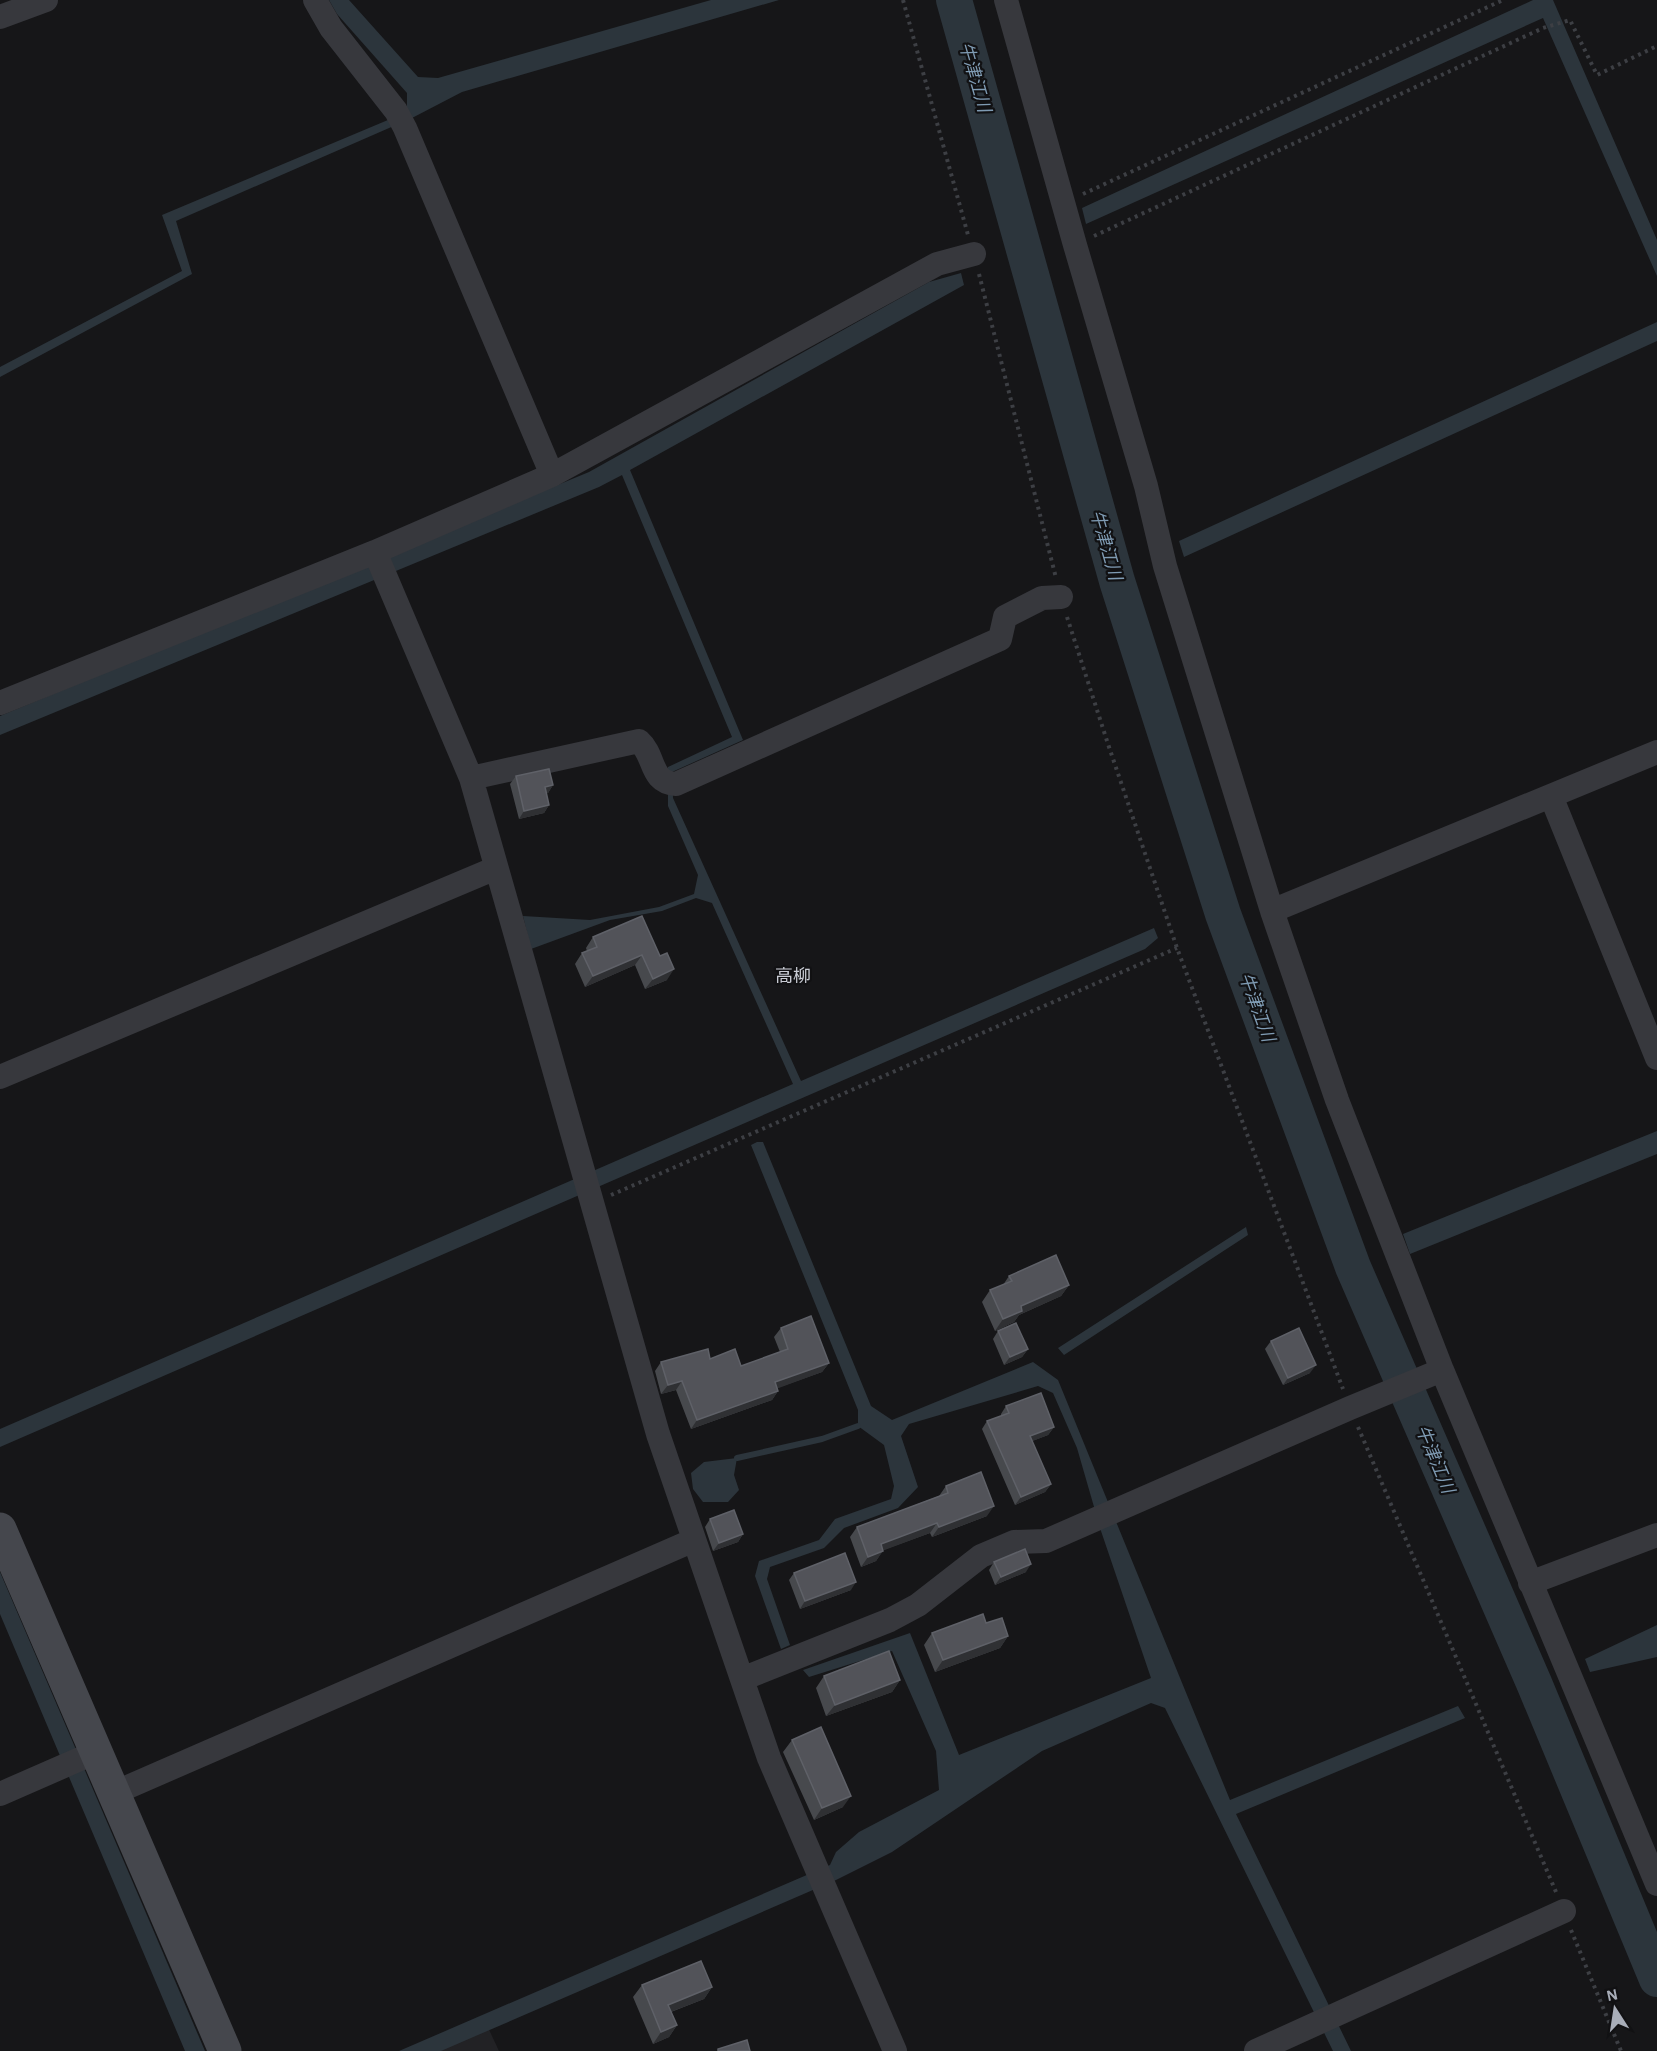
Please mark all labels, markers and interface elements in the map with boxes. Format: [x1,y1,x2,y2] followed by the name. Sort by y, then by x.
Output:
[955,40,995,116] water label: 牛津江川
[1086,508,1126,584] water label: 牛津江川
[775,967,811,986] district label: 高柳
[1235,970,1279,1046] water label: 牛津江川
[1412,1422,1459,1498] water label: 牛津江川
[1585,1979,1645,2039] north arrow
[1605,1986,1619,2004] text: N

